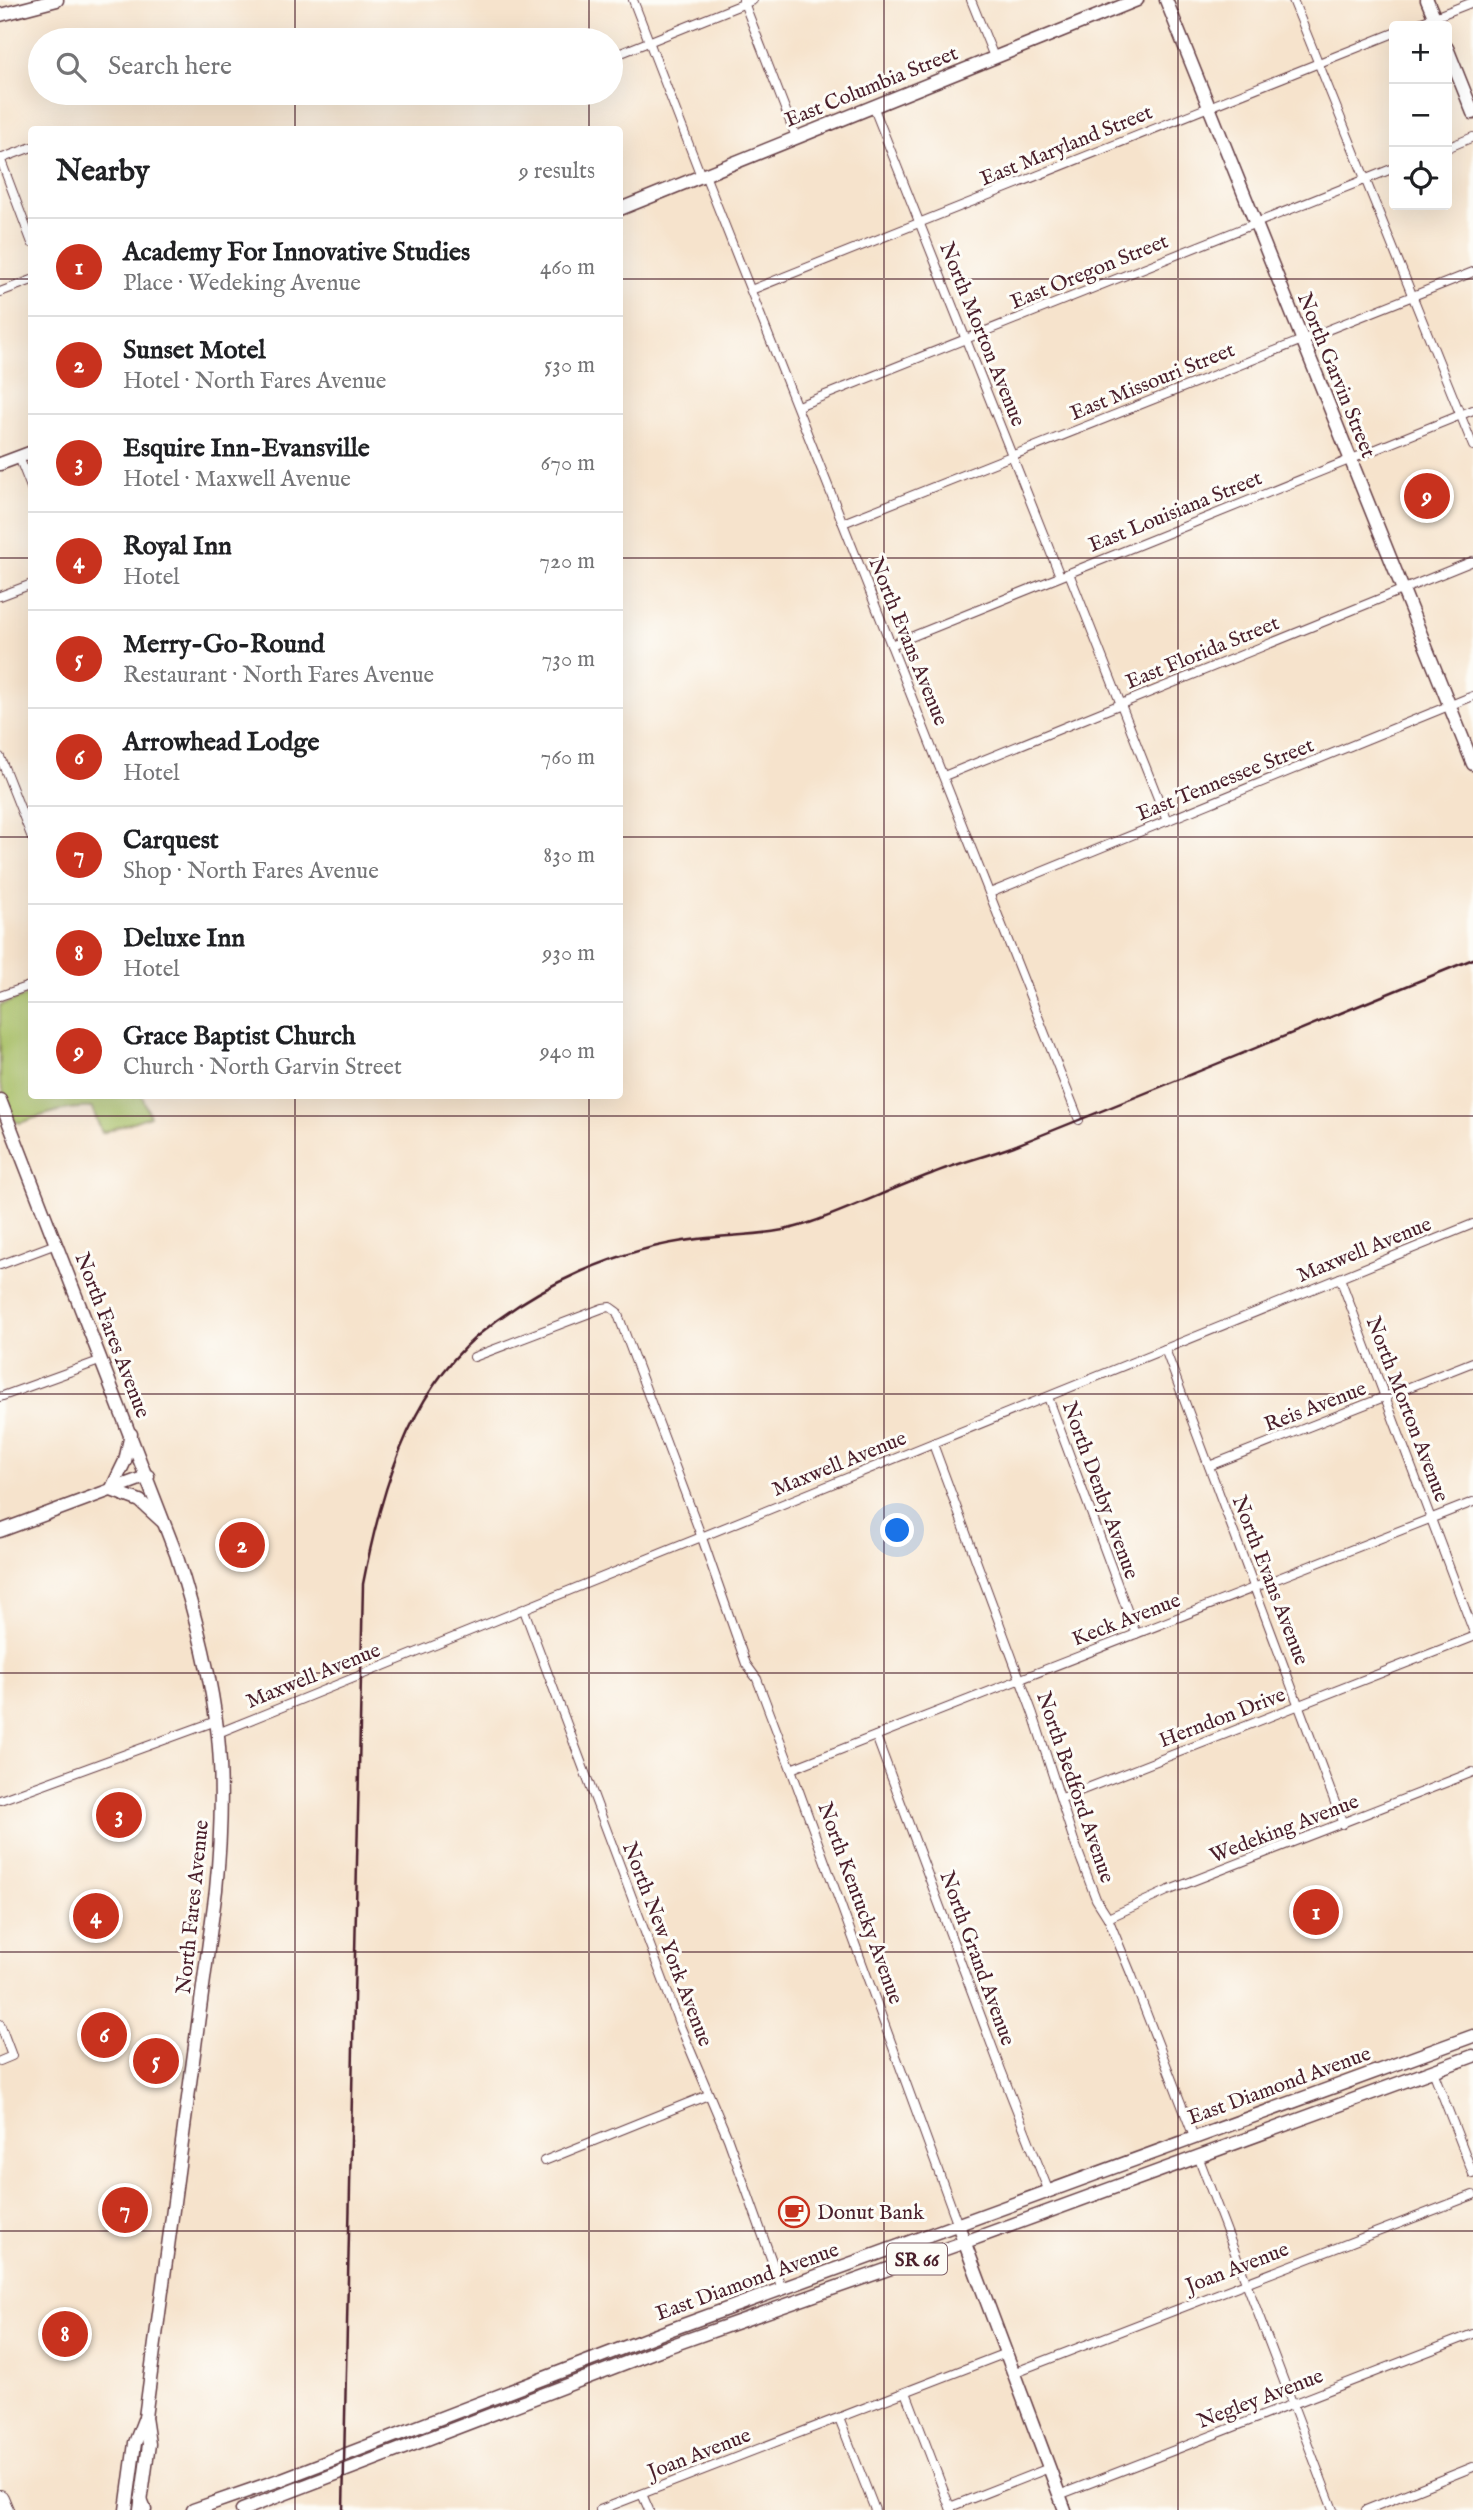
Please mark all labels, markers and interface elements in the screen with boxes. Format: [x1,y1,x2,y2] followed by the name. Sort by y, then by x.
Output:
[1389,21,1452,210] map controls
[1389,21,1452,84] button: +
[28,28,623,105] search box
[781,40,962,134] street label: East Columbia Street
[52,48,90,86] icon: search
[108,50,232,83] text: Search here
[1389,84,1452,147] button: −
[976,100,1157,193] street label: East Maryland Street
[1389,147,1452,210] button: locate
[56,153,149,191] text: Nearby
[519,157,595,186] text: 9 results
[1007,228,1173,316] street label: East Oregon Street
[123,236,470,269] text: Academy For Innovative Studies
[932,238,1031,431] street label: North Morton Avenue
[75,253,83,282] text: 1
[540,253,595,282] text: 460 m
[123,269,361,298] text: Place · Wedeking Avenue
[1290,289,1381,462] street label: North Garvin Street
[123,334,266,367] text: Sunset Motel
[1066,337,1239,428] street label: East Missouri Street
[74,351,84,380] text: 2
[544,351,595,380] text: 530 m
[123,367,386,396] text: Hotel · North Fares Avenue
[123,432,370,465] text: Esquire Inn-Evansville
[75,449,83,478] text: 3
[540,449,595,478] text: 670 m
[123,465,351,494] text: Hotel · Maxwell Avenue
[1085,465,1266,560] street label: East Louisiana Street
[1404,470,1450,522] pin: 9
[123,530,232,563] text: Royal Inn
[73,547,85,576] text: 4
[539,547,595,576] text: 720 m
[861,553,954,730] street label: North Evans Avenue
[123,563,180,592] text: Hotel
[1122,610,1283,696] street label: East Florida Street
[123,628,325,661] text: Merry-Go-Round
[75,645,83,674] text: 5
[542,645,595,674] text: 730 m
[123,661,434,690] text: Restaurant · North Fares Avenue
[123,726,319,759] text: Arrowhead Lodge
[1133,733,1318,828] street label: East Tennessee Street
[74,743,84,772] text: 6
[540,743,595,772] text: 760 m
[123,759,180,788] text: Hotel
[123,824,219,857] text: Carquest
[74,841,84,870] text: 7
[543,841,595,870] text: 830 m
[123,857,379,886] text: Shop · North Fares Avenue
[123,922,245,955] text: Deluxe Inn
[74,939,84,968] text: 8
[542,939,595,968] text: 930 m
[123,955,180,984] text: Hotel
[123,1020,356,1053] text: Grace Baptist Church
[74,1037,84,1066] text: 9
[540,1037,595,1066] text: 940 m
[123,1053,402,1082] text: Church · North Garvin Street
[1293,1211,1436,1290] street label: Maxwell Avenue
[68,1249,156,1422] street label: North Fares Avenue
[1359,1313,1455,1506] street label: North Morton Avenue
[1261,1375,1371,1439] street label: Reis Avenue
[1055,1398,1144,1583] street label: North Denby Avenue
[768,1425,911,1504] street label: Maxwell Avenue
[1225,1492,1315,1670] street label: North Evans Avenue
[880,1513,914,1547] your location
[219,1519,265,1571] pin: 2
[1069,1587,1185,1653] street label: Keck Avenue
[242,1637,385,1716] street label: Maxwell Avenue
[1155,1682,1290,1755] street label: Herndon Drive
[1029,1688,1120,1887] street label: North Bedford Avenue
[1206,1788,1363,1870] street label: Wedeking Avenue
[96,1789,142,1841] pin: 3
[810,1799,909,2008] street label: North Kentucky Avenue
[171,1818,216,1996] street label: North Fares Avenue
[615,1838,718,2051] street label: North New York Avenue
[932,1867,1021,2050] street label: North Grand Avenue
[1293,1886,1339,1938] pin: 1
[73,1890,119,1942] pin: 4
[81,2009,127,2061] pin: 6
[133,2035,179,2087] pin: 5
[1184,2041,1375,2132] street label: East Diamond Avenue
[102,2184,148,2236] pin: 7
[777,2195,811,2229] cafe icon: Donut Bank
[817,2200,925,2227] place label: Donut Bank
[1180,2236,1293,2301] street label: Joan Avenue
[652,2237,843,2328] street label: East Diamond Avenue
[887,2244,947,2274] road number: SR 66
[42,2308,88,2360] pin: 8
[1194,2363,1328,2436] street label: Negley Avenue
[642,2422,755,2487] street label: Joan Avenue

